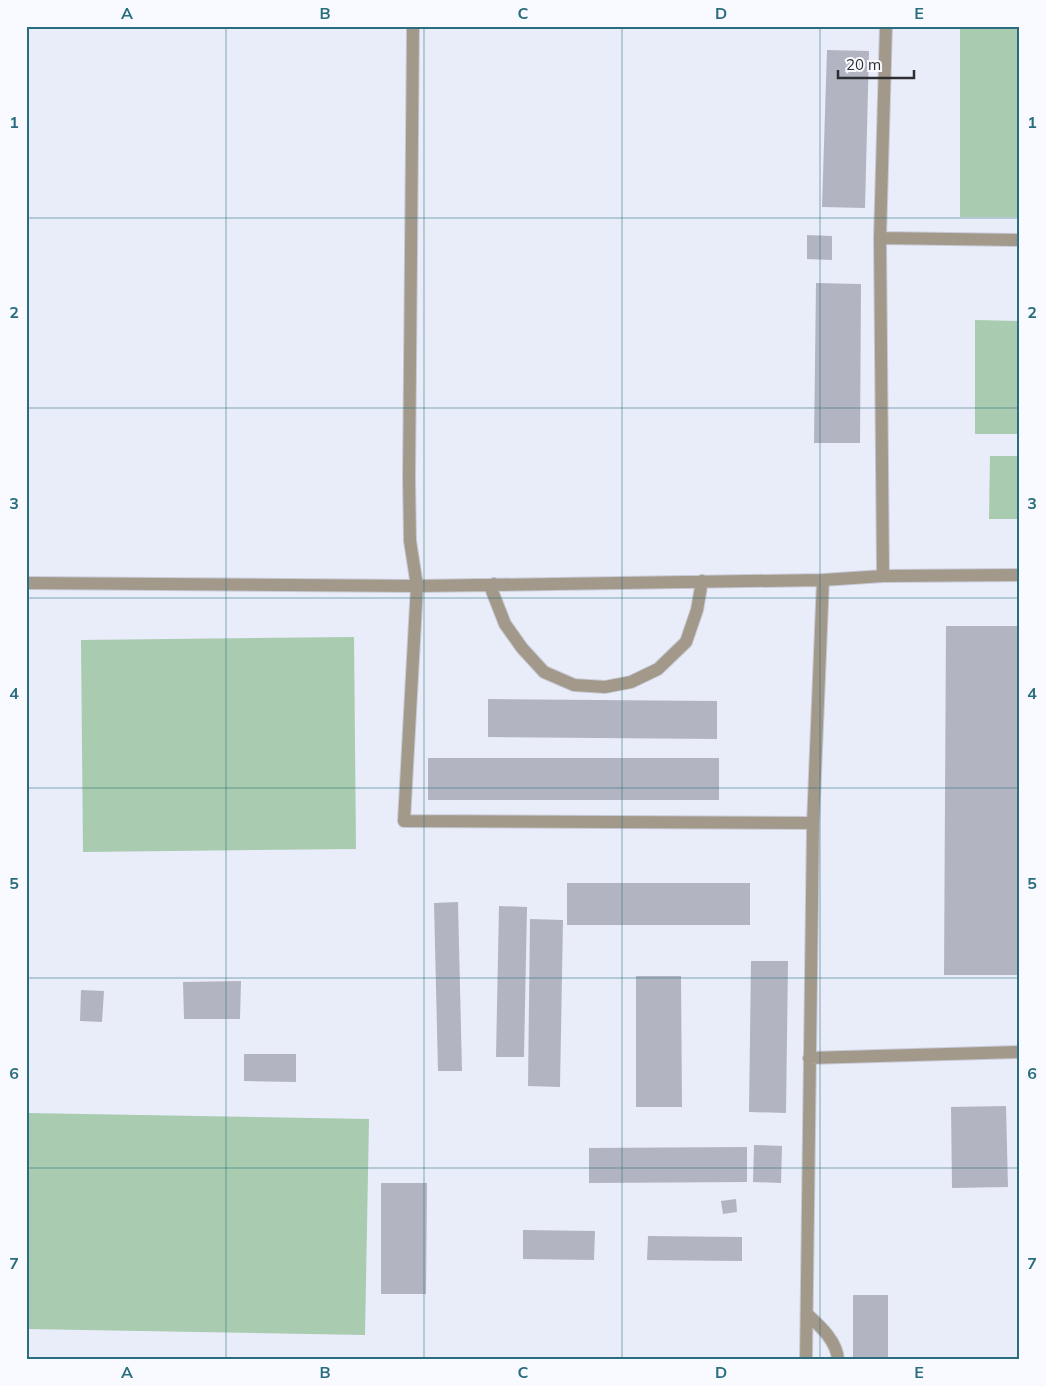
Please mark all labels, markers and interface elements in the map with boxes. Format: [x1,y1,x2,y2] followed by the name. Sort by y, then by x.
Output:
[121,3,133,23] text: A
[319,3,331,23] text: B
[518,3,529,23] text: C
[715,3,727,23] text: D
[914,3,924,23] text: E
[838,48,915,80] scale bar
[846,55,881,74] text: 20 m
[9,112,19,132] text: 1
[1027,112,1037,132] text: 1
[9,302,19,322] text: 2
[1027,302,1037,322] text: 2
[9,493,19,513] text: 3
[1027,493,1037,513] text: 3
[9,683,19,703] text: 4
[1027,683,1037,703] text: 4
[9,873,19,893] text: 5
[1027,873,1037,893] text: 5
[9,1063,19,1083] text: 6
[1027,1063,1037,1083] text: 6
[9,1253,19,1273] text: 7
[1027,1253,1037,1273] text: 7
[121,1362,133,1382] text: A
[319,1362,331,1382] text: B
[518,1362,529,1382] text: C
[715,1362,727,1382] text: D
[914,1362,924,1382] text: E

